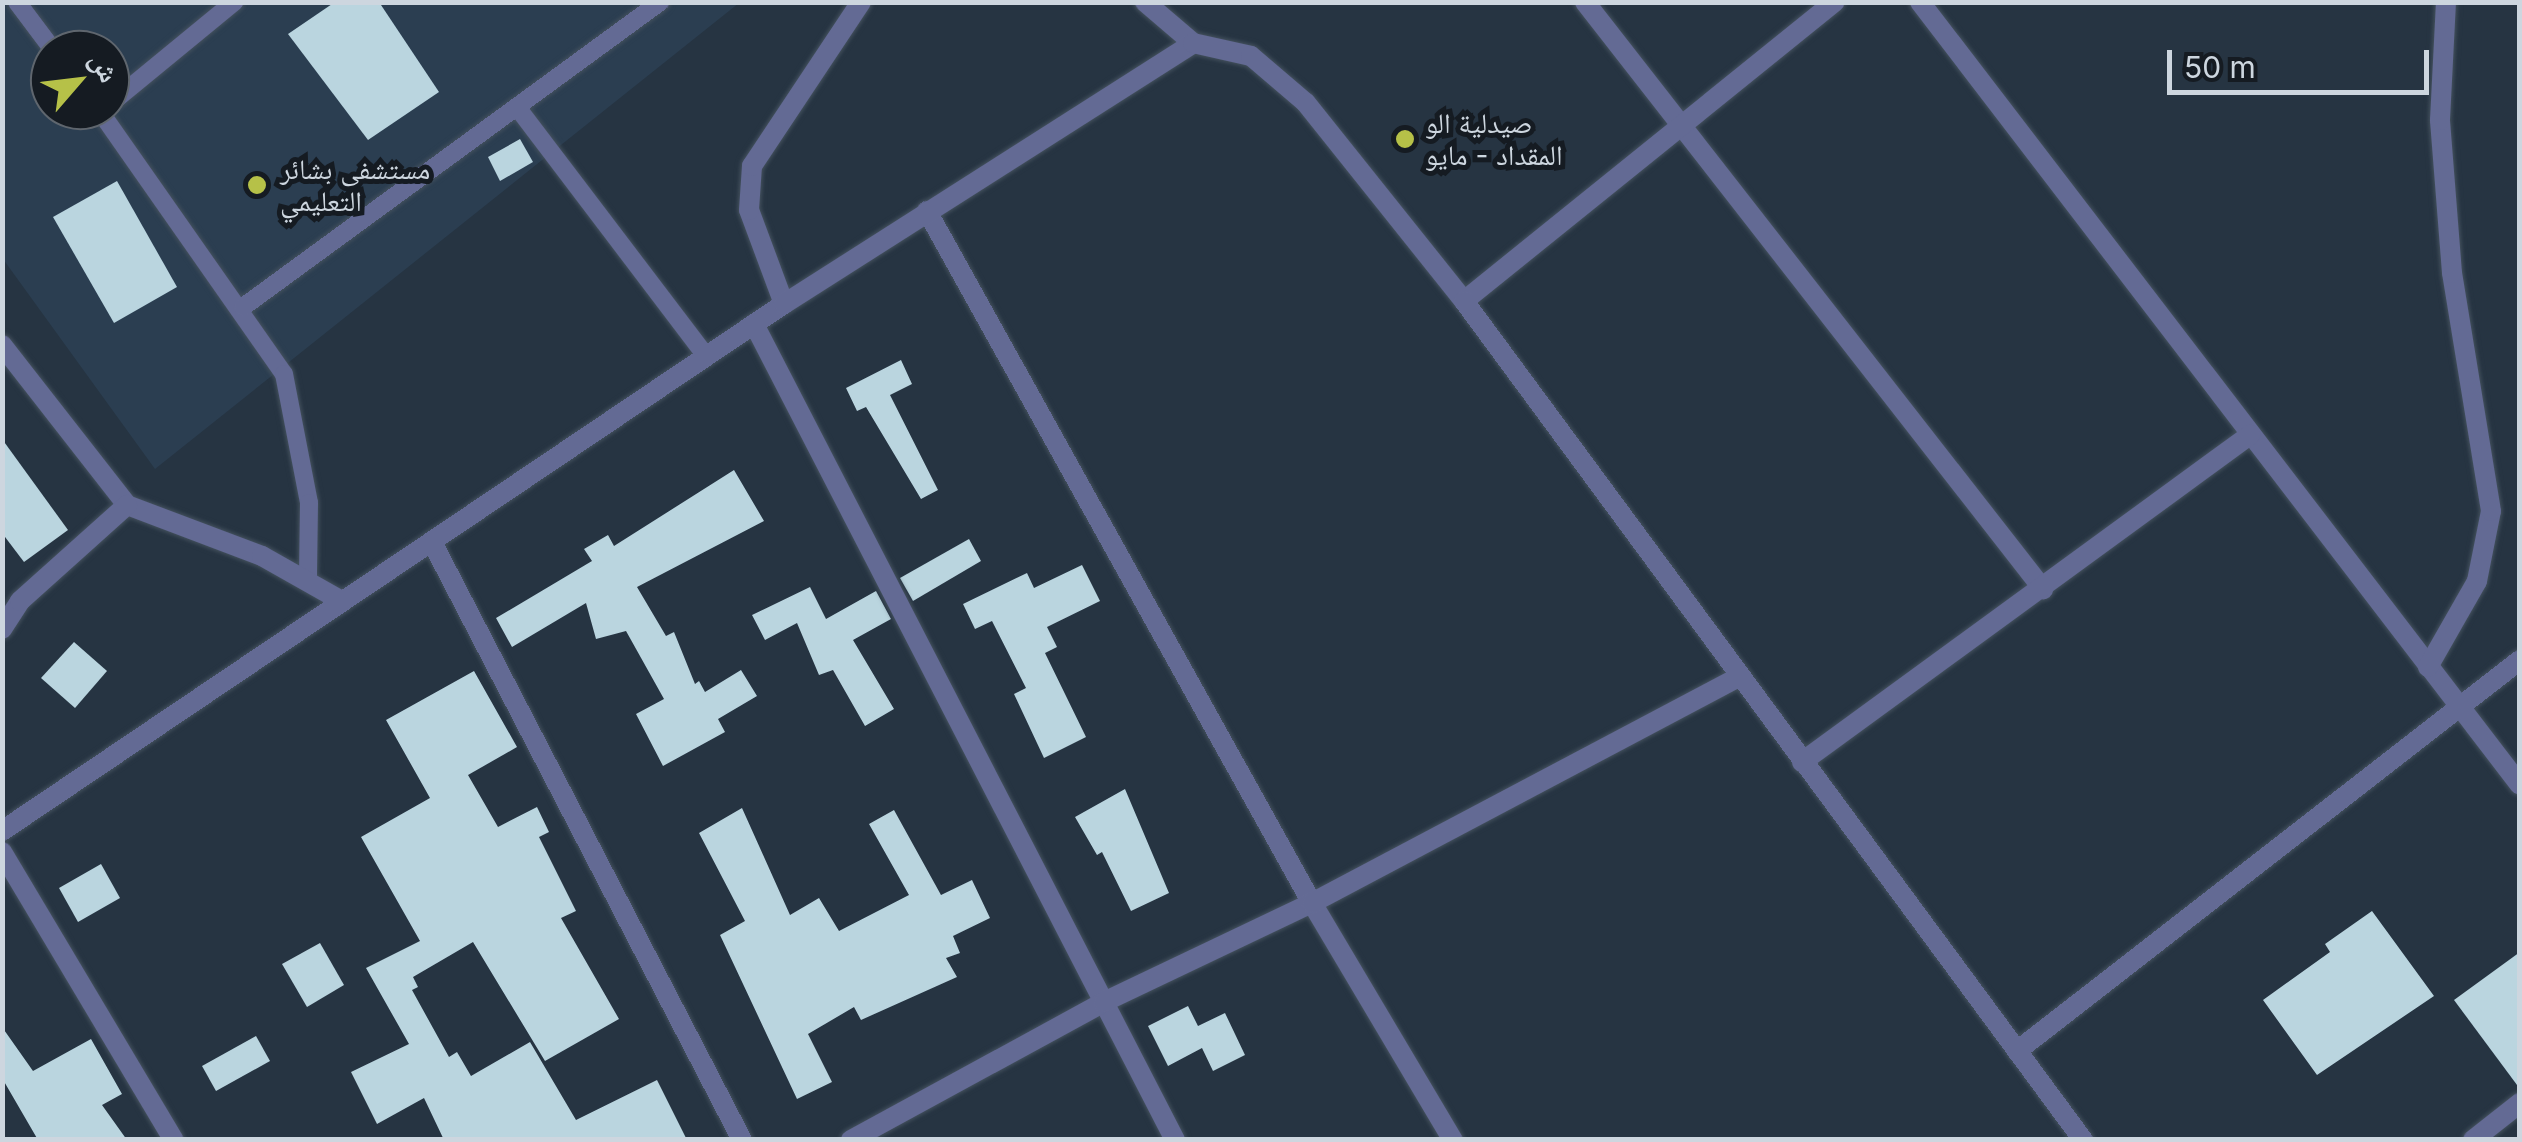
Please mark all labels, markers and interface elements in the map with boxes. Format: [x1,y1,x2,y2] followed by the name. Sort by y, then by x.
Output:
[30,30,130,130] north arrow
[2172,30,2434,92] scale bar
[83,46,127,88] text: ش
[2184,49,2256,85] text: 50 m
[1425,106,1563,172] place label: صيدلية الو المقداد - مايو
[1394,128,1416,150] marker: صيدلية الو المقداد - مايو
[280,152,430,218] place label: مستشفى بشائر التعليمي
[244,172,270,198] marker: مستشفى بشائر التعليمي

